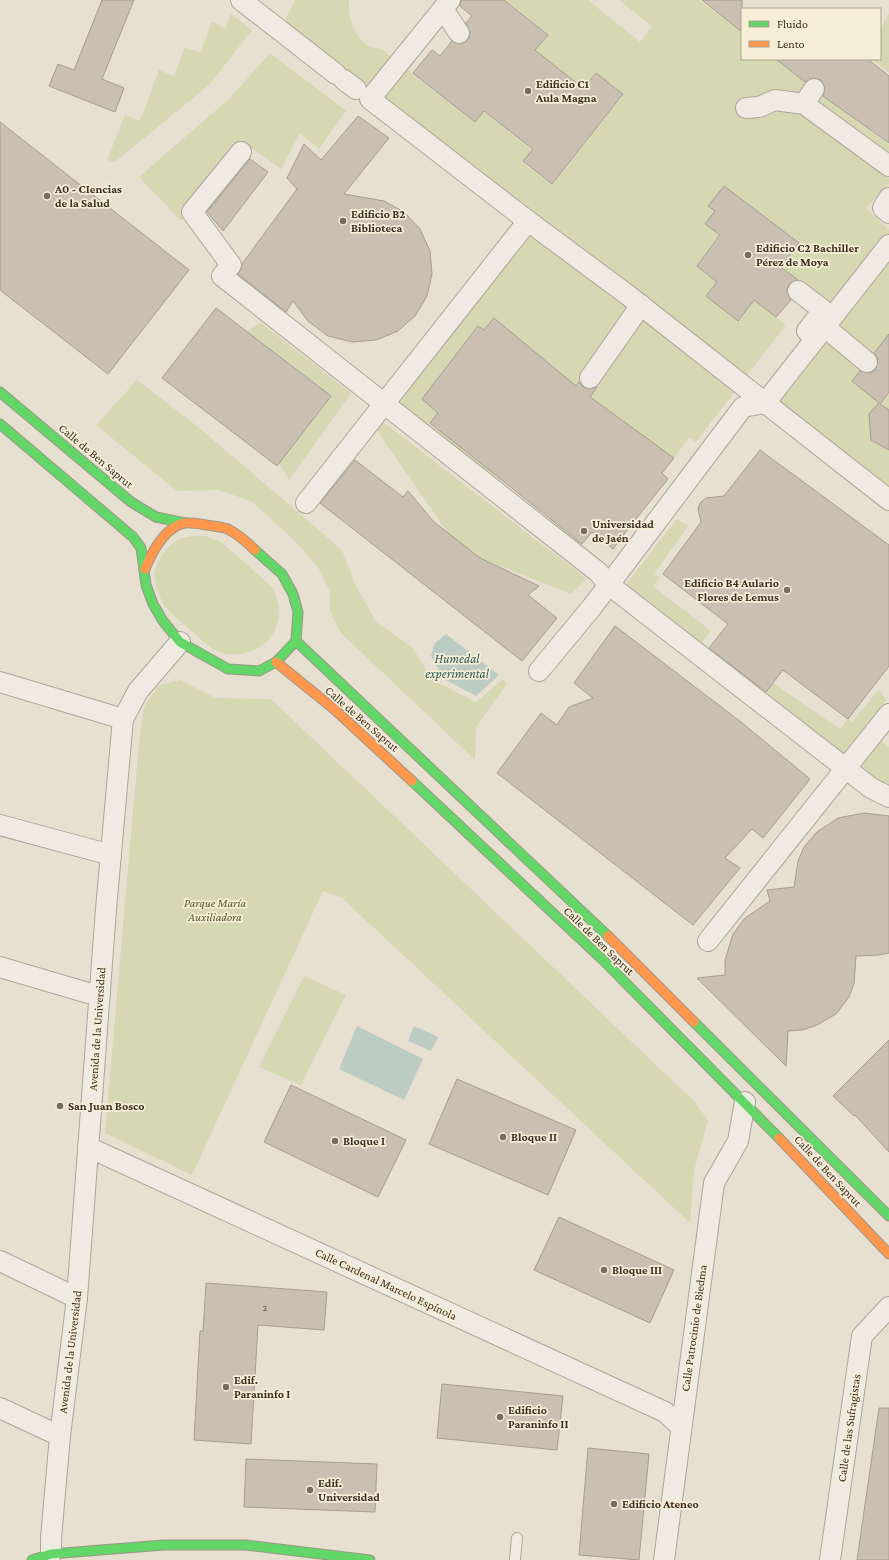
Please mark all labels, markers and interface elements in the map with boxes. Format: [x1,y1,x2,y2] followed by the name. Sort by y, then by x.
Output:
[741,8,881,60] legend
[777,17,808,31] text: Fluido
[777,37,805,51] text: Lento
[535,77,597,105] place label: Edificio C1 Aula Magna
[523,86,533,96] marker: Edificio C1 Aula Magna
[54,182,122,210] place label: A0 - CIencias de la Salud
[42,191,52,201] marker: A0 - CIencias de la Salud
[351,207,405,235] place label: Edificio B2 Biblioteca
[338,216,348,226] marker: Edificio B2 Biblioteca
[756,241,859,269] place label: Edificio C2 Bachiller Pérez de Moya
[743,250,753,260] marker: Edificio C2 Bachiller Pérez de Moya
[56,421,137,492] street label: Calle de Ben Saprut
[592,517,654,545] place label: Universidad de Jaén
[579,526,589,536] marker: Universidad de Jaén
[684,576,779,604] place label: Edificio B4 Aulario Flores de Lemus
[782,585,792,595] marker: Edificio B4 Aulario Flores de Lemus
[425,651,490,681] water label: Humedal experimental
[322,683,402,755] street label: Calle de Ben Saprut
[184,896,246,924] park label: Parque María Auxiliadora
[561,904,638,979] street label: Calle de Ben Saprut
[86,966,108,1091] street label: Avenida de la Universidad
[68,1099,145,1113] place label: San Juan Bosco
[55,1101,65,1111] marker: San Juan Bosco
[511,1130,557,1144] place label: Bloque II
[498,1132,508,1142] marker: Bloque II
[791,1132,865,1210] street label: Calle de Ben Saprut
[343,1134,385,1148] place label: Bloque I
[330,1136,340,1146] marker: Bloque I
[313,1245,460,1323] street label: Calle Cardenal Marcelo Espínola
[612,1263,662,1277] place label: Bloque III
[678,1263,710,1392] street label: Calle Patrocinio de Biedma
[599,1265,609,1275] marker: Bloque III
[55,1289,85,1414] street label: Avenida de la Universidad
[263,1302,268,1313] house number: 2
[234,1373,290,1401] place label: Edif. Paraninfo I
[834,1373,864,1483] street label: Calle de las Sufragistas
[221,1382,231,1392] marker: Edif. Paraninfo I
[508,1403,568,1431] place label: Edificio Paraninfo II
[495,1412,505,1422] marker: Edificio Paraninfo II
[318,1476,380,1504] place label: Edif. Universidad
[305,1485,315,1495] marker: Edif. Universidad
[622,1497,699,1511] place label: Edificio Ateneo
[609,1499,619,1509] marker: Edificio Ateneo

